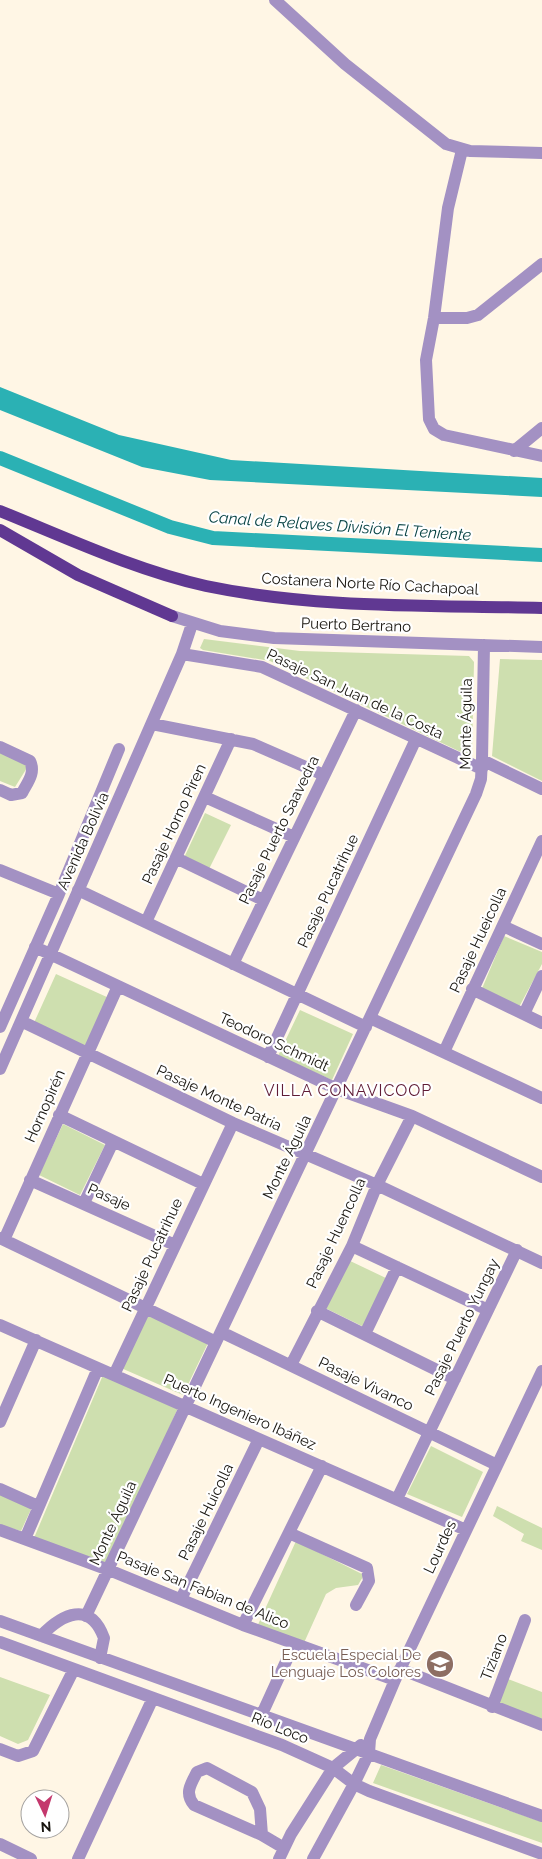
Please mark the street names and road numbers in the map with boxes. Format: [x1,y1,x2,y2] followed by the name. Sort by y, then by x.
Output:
[261,569,480,599] street label: Costanera Norte Río Cachapoal
[301,614,411,636] street label: Puerto Bertrano
[264,645,446,743] street label: Pasaje San Juan de la Costa
[456,678,476,770] street label: Monte Águila
[235,753,323,907] street label: Pasaje Puerto Saavedra
[138,761,210,887] street label: Pasaje Horno Piren
[53,789,113,893] street label: Avenida Bolivia
[294,831,362,951] street label: Pasaje Pucatrihue
[446,884,510,996] street label: Pasaje Hueicolla
[216,1009,332,1075] street label: Teodoro Schmidt
[154,1061,284,1135] street label: Pasaje Monte Patria
[21,1067,69,1145] street label: Hornopirén
[259,1112,315,1202] street label: Monte Águila
[303,1175,369,1291] street label: Pasaje Huencolla
[85,1180,133,1214] street label: Pasaje
[118,1195,186,1315] street label: Pasaje Pucatrihue
[421,1256,503,1398] street label: Pasaje Puerto Yungay
[315,1353,417,1415] street label: Pasaje Vivanco
[161,1370,319,1454] street label: Puerto Ingeniero Ibáñez
[175,1461,237,1563] street label: Pasaje Huicolla
[86,1478,140,1568] street label: Monte Águila
[420,1517,460,1577] street label: Lourdes
[114,1547,292,1633] street label: Pasaje San Fabian de Alico
[477,1631,511,1683] street label: Tiziano
[249,1708,311,1748] street label: Río Loco

